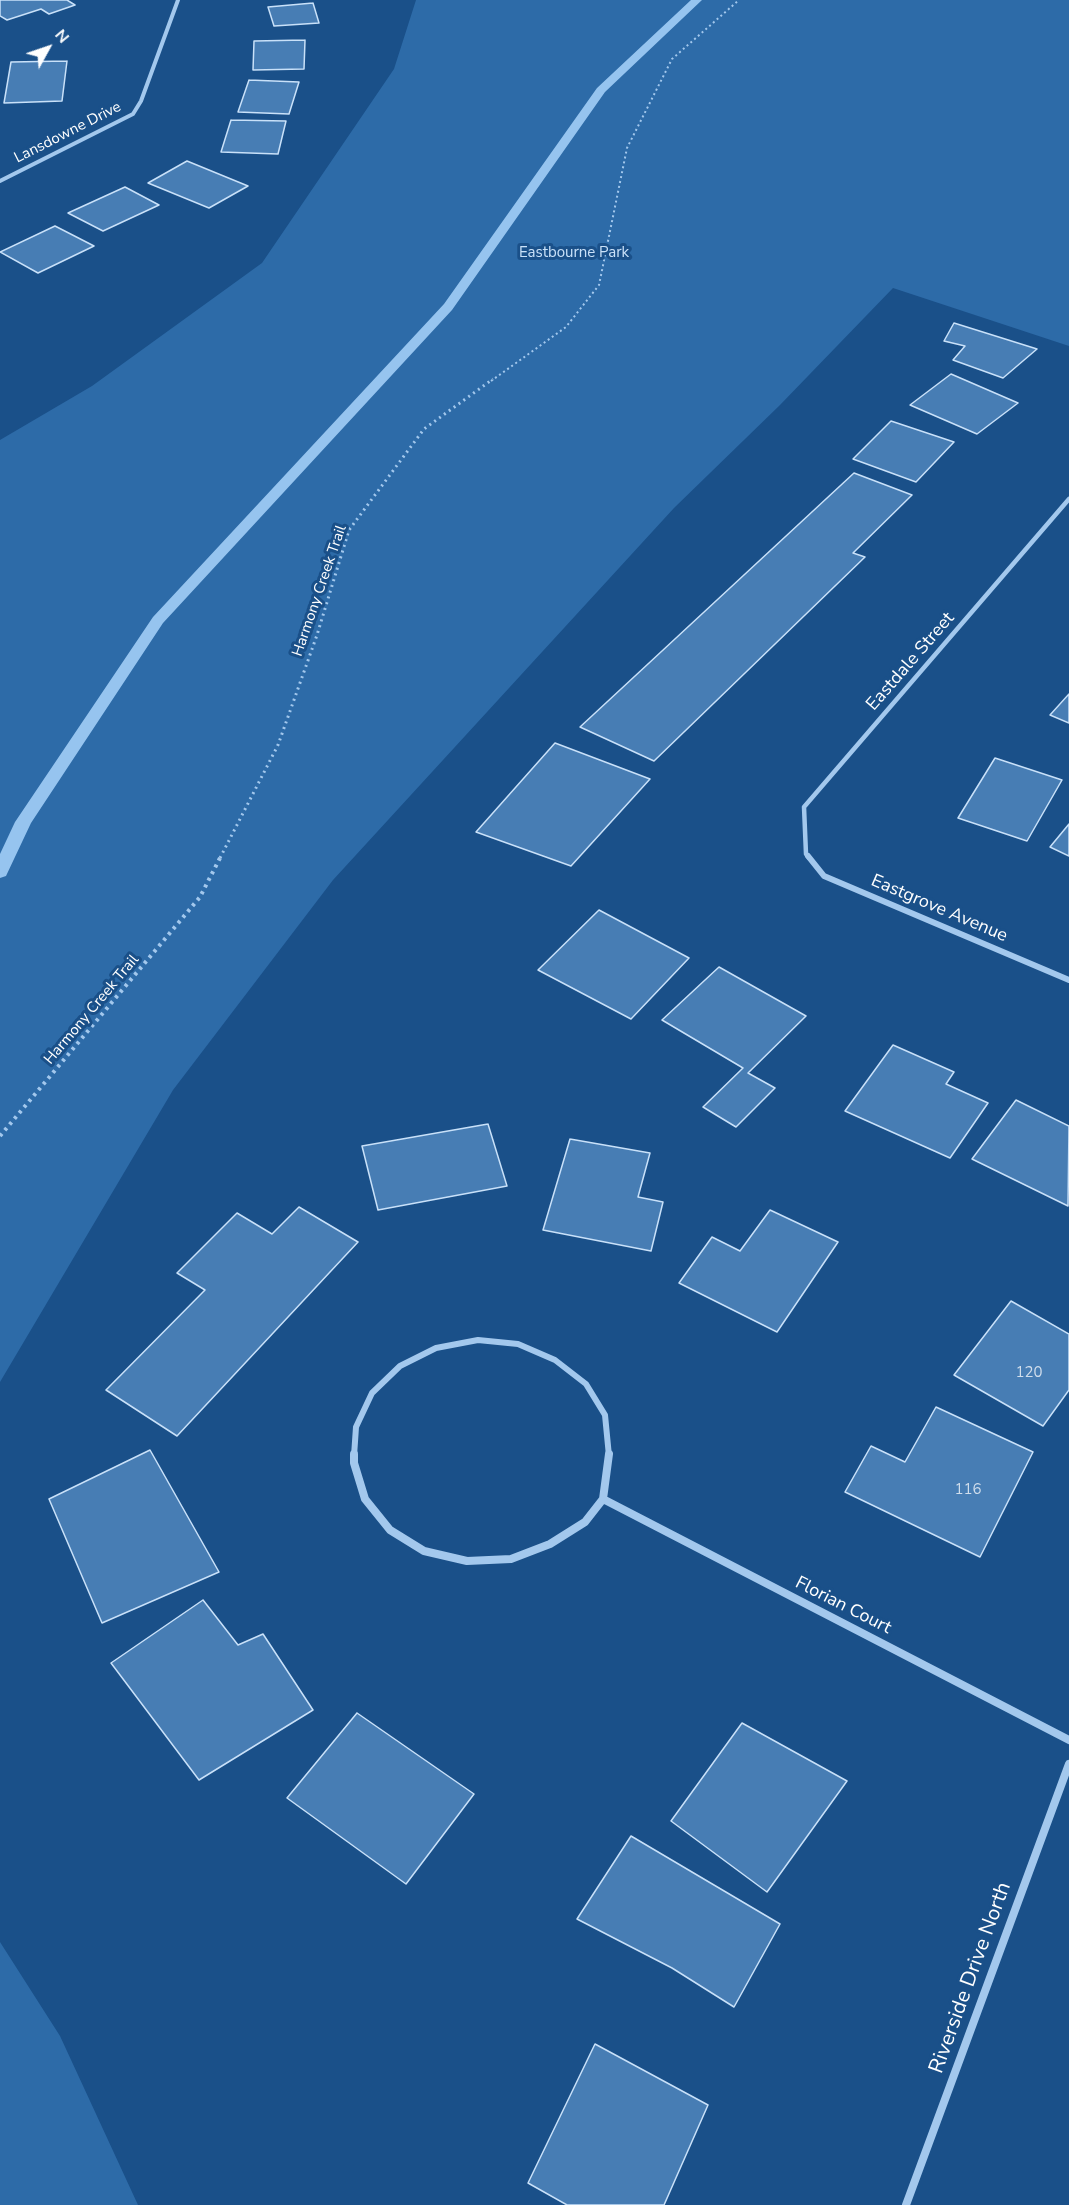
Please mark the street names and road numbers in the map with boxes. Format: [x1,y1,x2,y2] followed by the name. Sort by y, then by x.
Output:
[12,98,124,168] street label: Lansdowne Drive
[289,523,351,659] street label: Harmony Creek Trail
[862,608,960,716] street label: Eastdale Street
[868,871,1010,947] street label: Eastgrove Avenue
[41,951,143,1069] street label: Harmony Creek Trail
[791,1573,895,1639] street label: Florian Court
[925,1879,1017,2077] street label: Riverside Drive North

